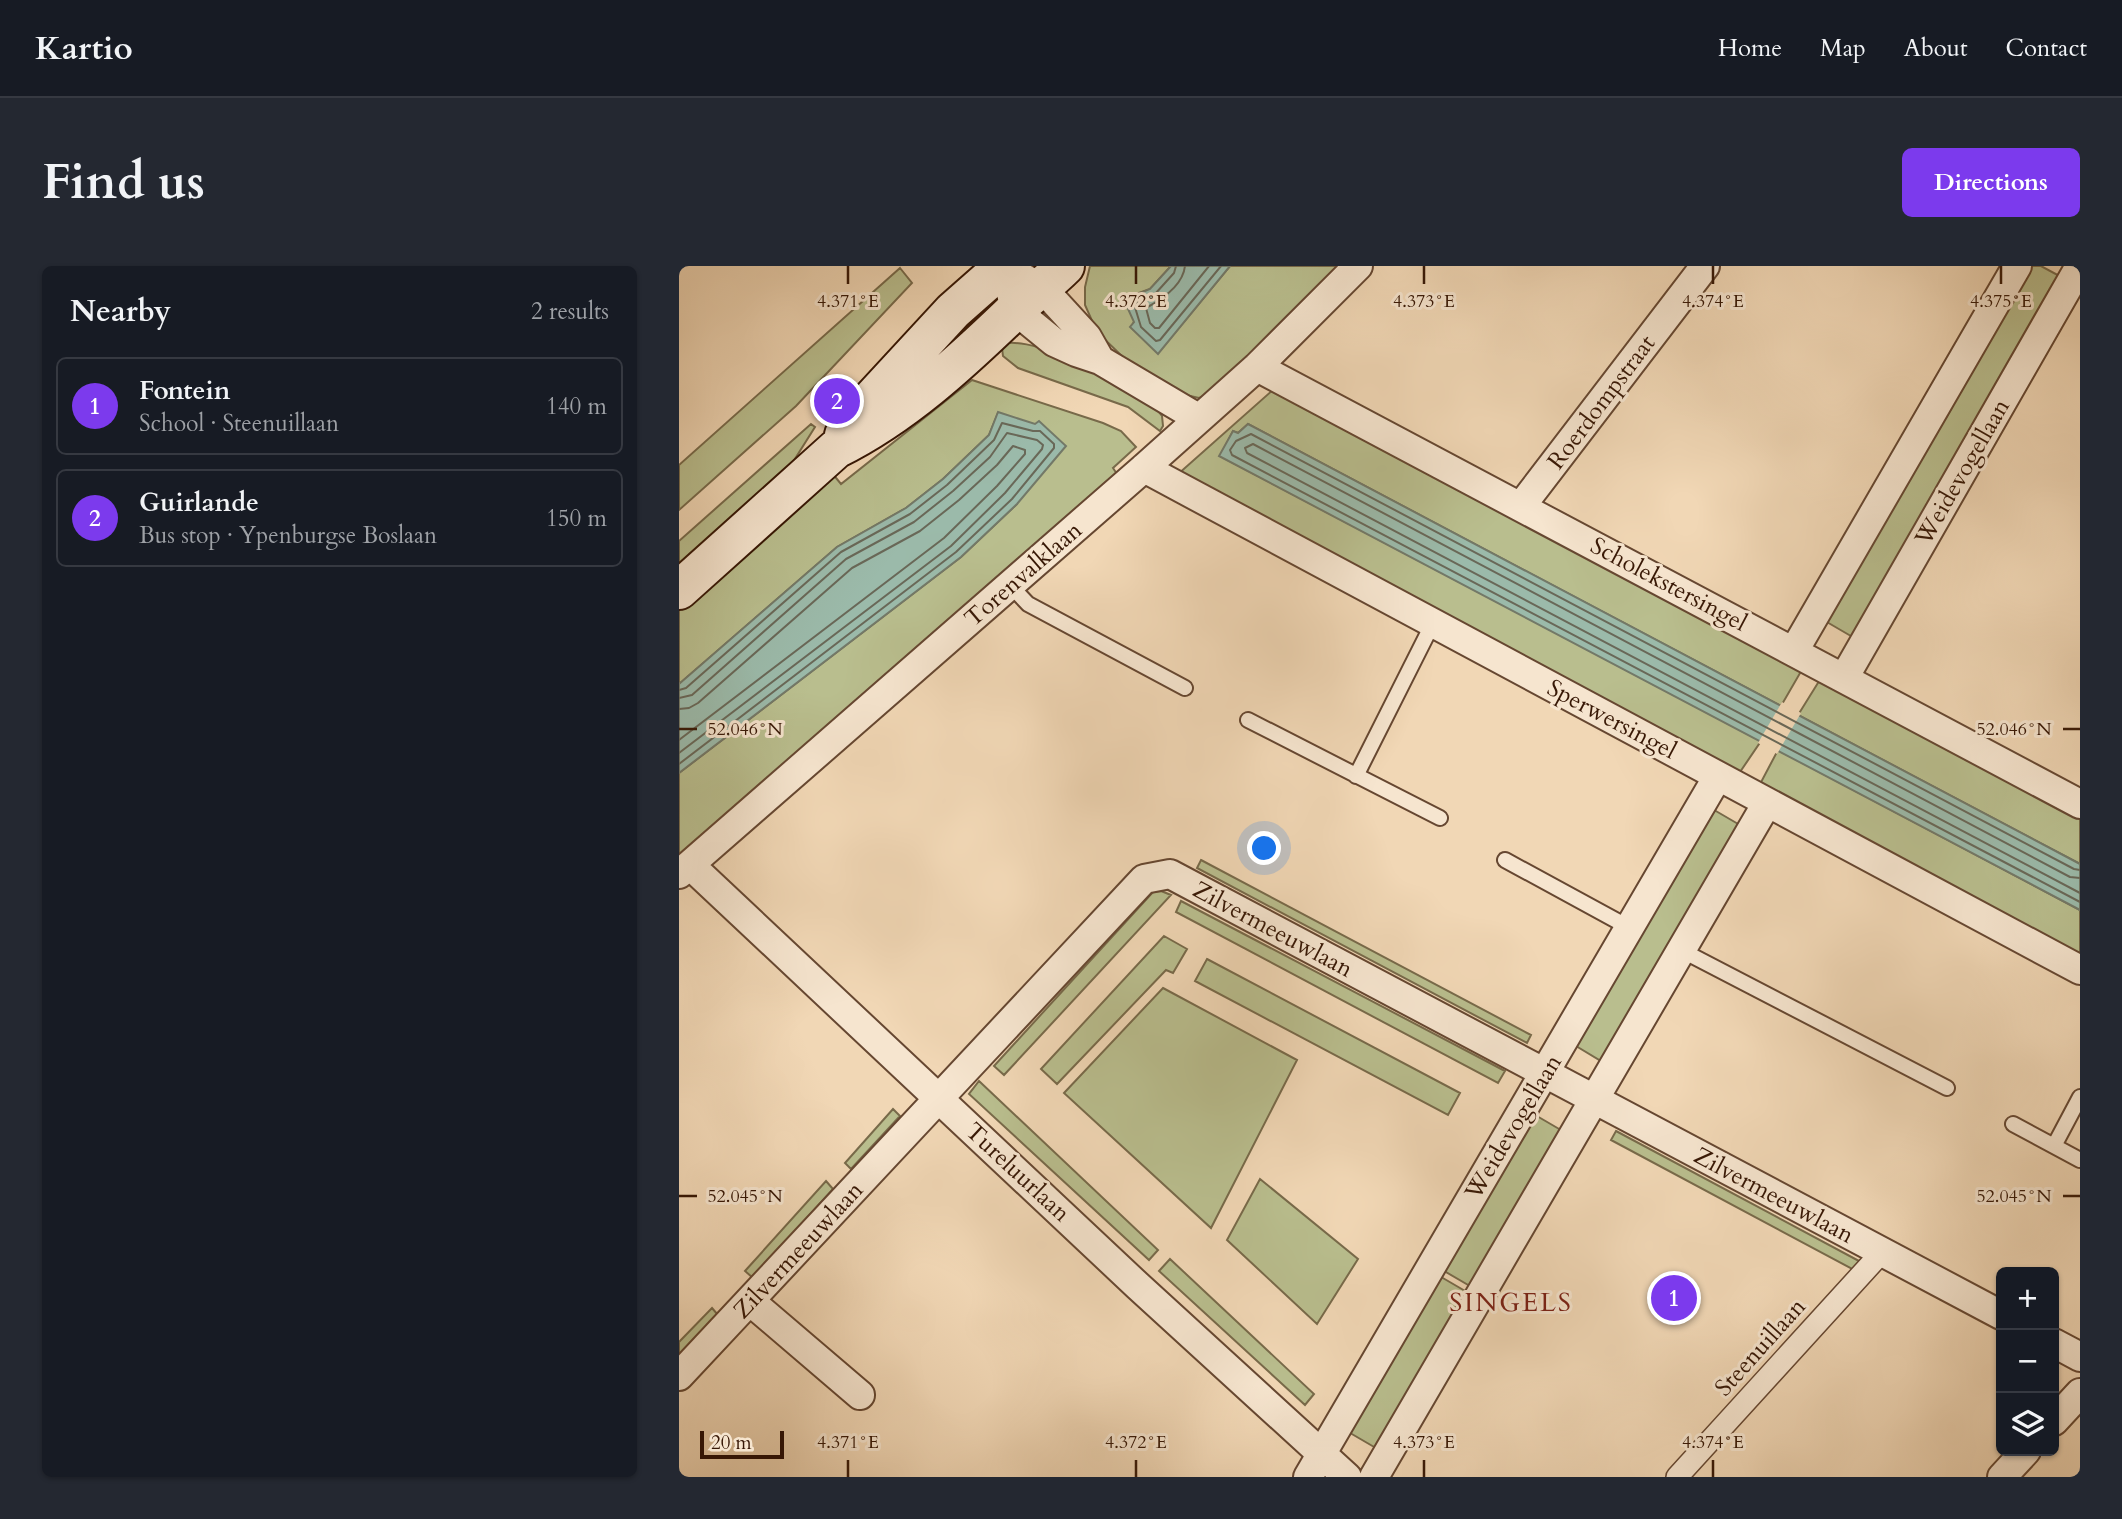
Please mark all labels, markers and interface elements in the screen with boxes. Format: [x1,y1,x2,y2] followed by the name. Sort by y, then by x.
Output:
[35,26,133,71] text: Kartio
[1718,32,1782,65] text: Home
[1820,32,1866,65] text: Map
[1904,32,1968,65] text: About
[2006,32,2087,65] text: Contact
[1902,148,2080,217] button: Directions
[42,149,205,216] text: Find us
[817,289,879,314] text: 4.371°E
[1105,289,1167,314] text: 4.372°E
[1393,289,1455,314] text: 4.373°E
[1682,289,1744,314] text: 4.374°E
[1970,289,2032,314] text: 4.375°E
[70,291,171,332] text: Nearby
[531,296,609,327] text: 2 results
[1540,328,1663,476] street label: Roerdompstraat
[139,373,230,408] text: Fontein
[814,375,860,427] pin: 2
[89,391,101,422] text: 1
[546,391,607,422] text: 140 m
[1907,393,2018,552] street label: Weidevogellaan
[139,408,339,439] text: School · Steenuillaan
[139,485,259,520] text: Guirlande
[89,503,101,534] text: 2
[546,503,607,534] text: 150 m
[957,514,1089,635] street label: Torenvalklaan
[139,520,437,551] text: Bus stop · Ypenburgse Boslaan
[1585,529,1753,640] street label: Scholekstersingel
[1541,671,1682,767] street label: Sperwersingel
[707,717,783,742] text: 52.046°N
[1976,717,2052,742] text: 52.046°N
[1247,831,1281,865] your location
[1187,873,1359,986] street label: Zilvermeeuwlaan
[1457,1048,1570,1207] street label: Weidevogellaan
[958,1115,1077,1230] street label: Tureluurlaan
[1688,1139,1860,1252] street label: Zilvermeeuwlaan
[726,1174,871,1326] street label: Zilvermeeuwlaan
[707,1184,783,1209] text: 52.045°N
[1976,1184,2052,1209] text: 52.045°N
[1996,1267,2059,1456] map controls
[1996,1267,2059,1330] button: +
[1651,1272,1697,1324] pin: 1
[1449,1285,1573,1320] district label: SINGELS
[1707,1291,1814,1404] street label: Steenuillaan
[1996,1330,2059,1393] button: −
[1996,1393,2059,1456] button: layers
[700,1428,784,1460] scale bar
[711,1430,752,1456] text: 20 m
[817,1430,879,1455] text: 4.371°E
[1105,1430,1167,1455] text: 4.372°E
[1393,1430,1455,1455] text: 4.373°E
[1682,1430,1744,1455] text: 4.374°E

